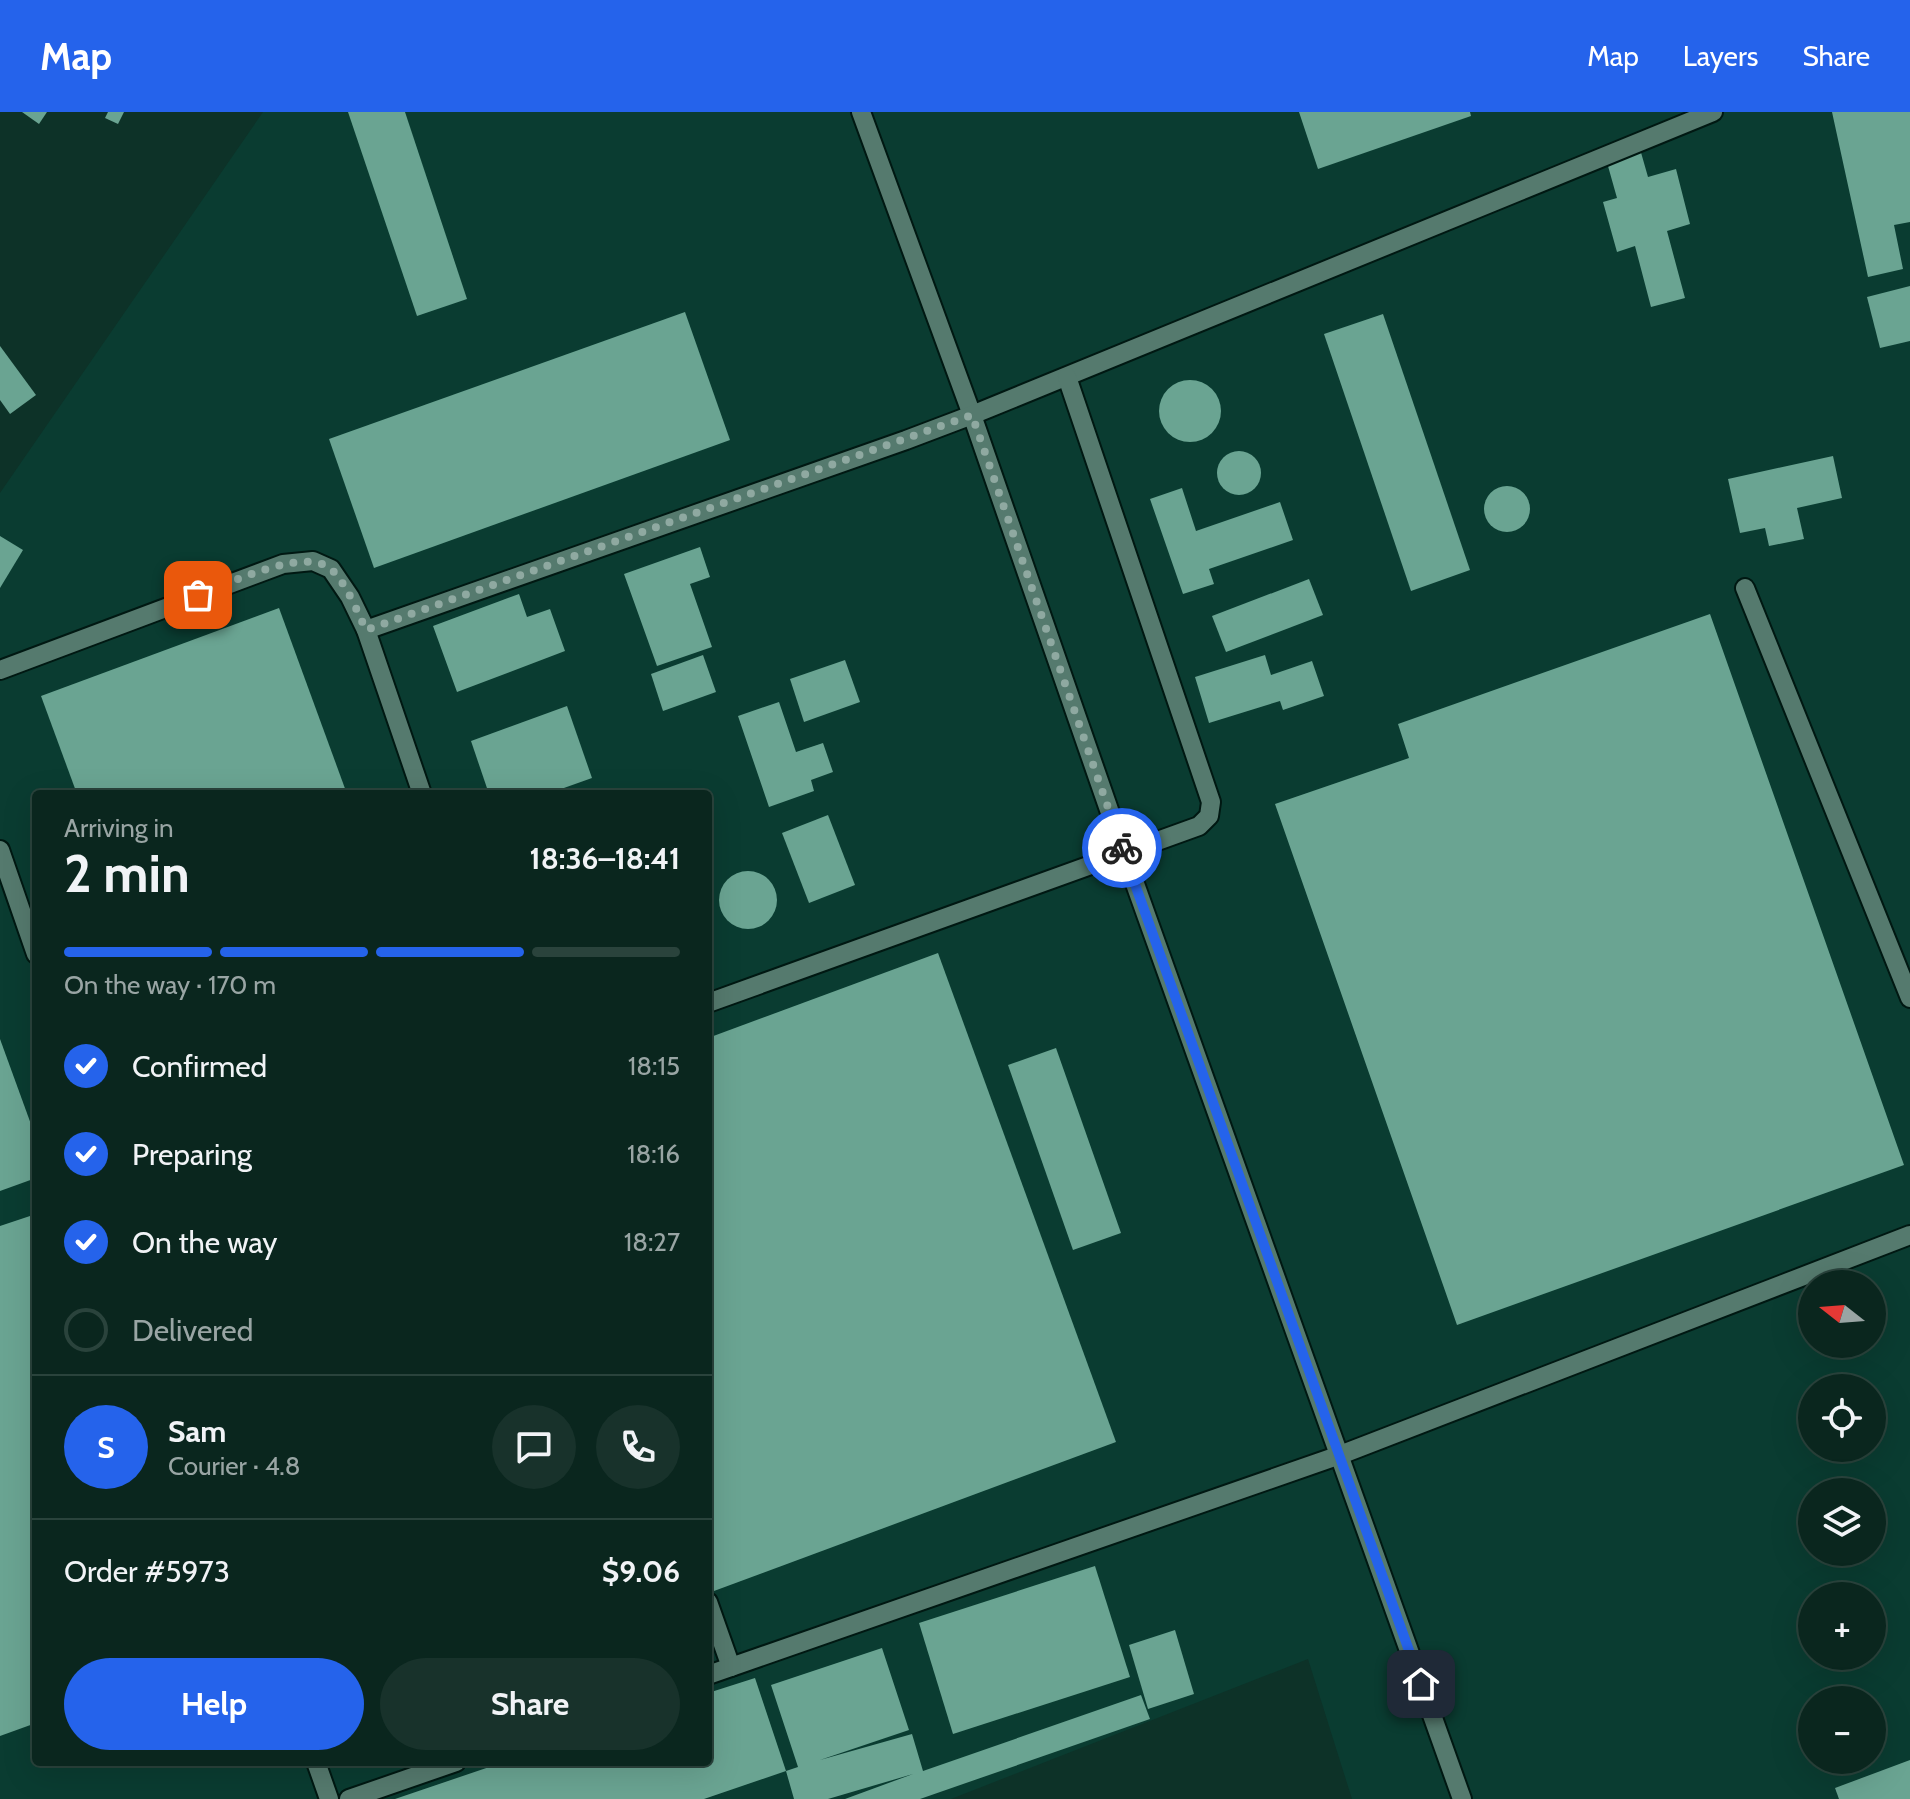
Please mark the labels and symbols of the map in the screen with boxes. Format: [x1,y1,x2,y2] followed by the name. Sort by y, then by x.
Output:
[164,561,232,629] pin
[1082,808,1162,888] courier
[1798,1270,1886,1358] north arrow
[1387,1650,1455,1718] pin

